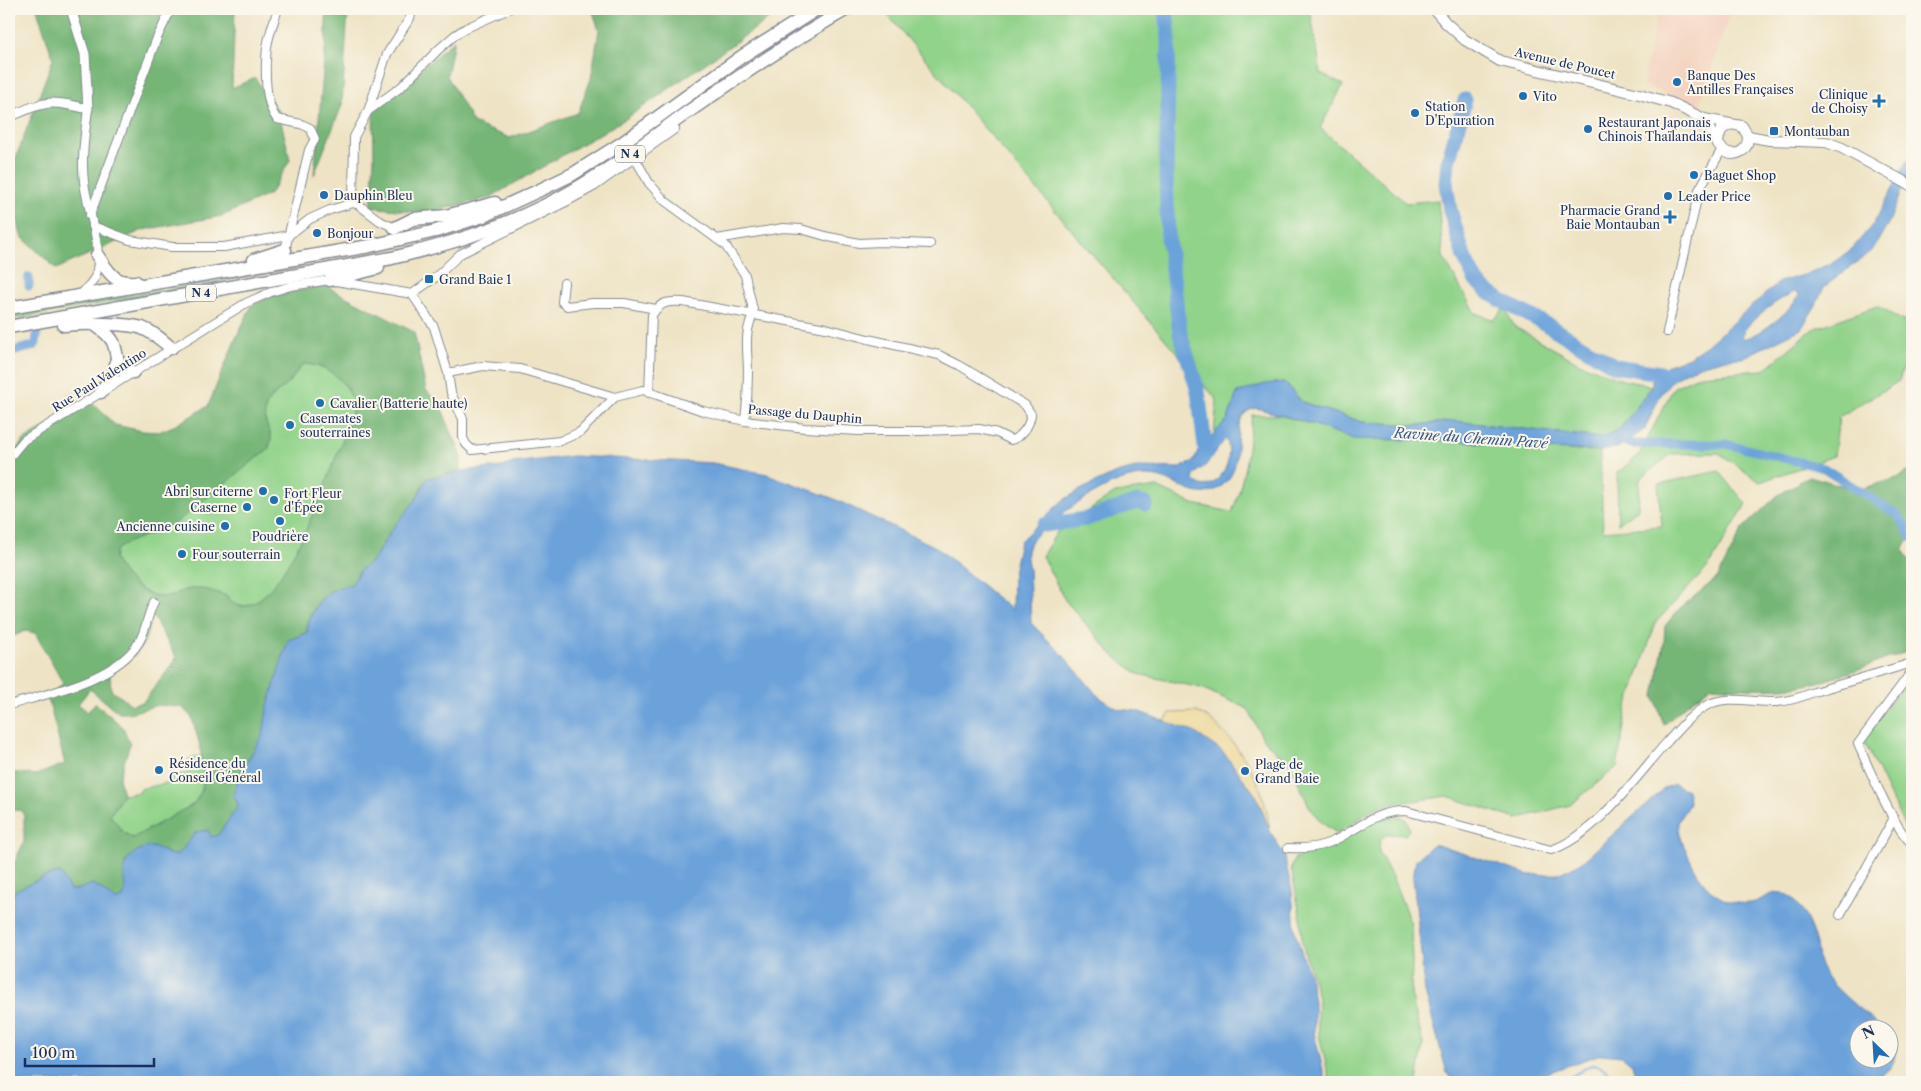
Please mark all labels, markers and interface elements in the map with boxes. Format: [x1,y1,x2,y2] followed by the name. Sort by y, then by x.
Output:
[1512,44,1617,82] street label: Avenue de Poucet
[1686,68,1794,97] place label: Banque Des Antilles Françaises
[1671,76,1683,88] marker: Banque Des Antilles Françaises
[1811,87,1868,116] place label: Clinique de Choisy
[1532,89,1557,104] place label: Vito
[1517,90,1529,102] marker: Vito
[1872,94,1886,108] marker: Clinique de Choisy
[1425,99,1495,128] place label: Station D'Epuration
[1409,107,1421,119] marker: Station D'Epuration
[1598,115,1711,144] place label: Restaurant Japonais Chinois Thaïlandais
[1582,123,1594,135] marker: Restaurant Japonais Chinois Thaïlandais
[1784,124,1850,139] place label: Montauban
[1768,125,1780,137] marker: Montauban
[615,146,645,162] road number: N 4
[1704,168,1776,183] place label: Baguet Shop
[1688,169,1700,181] marker: Baguet Shop
[334,188,413,203] place label: Dauphin Bleu
[318,189,330,201] marker: Dauphin Bleu
[1678,189,1751,204] place label: Leader Price
[1662,190,1674,202] marker: Leader Price
[1560,203,1661,232] place label: Pharmacie Grand Baie Montauban
[1664,211,1676,223] marker: Pharmacie Grand Baie Montauban
[327,226,373,241] place label: Bonjour
[311,227,323,239] marker: Bonjour
[439,272,511,287] place label: Grand Baie 1
[423,273,435,285] marker: Grand Baie 1
[186,284,216,302] road number: N 4
[49,345,149,415] street label: Rue Paul Valentino
[330,396,468,411] place label: Cavalier (Batterie haute)
[314,397,326,409] marker: Cavalier (Batterie haute)
[747,402,863,427] street label: Passage du Dauphin
[300,411,370,440] place label: Casemates souterraines
[284,419,296,431] marker: Casemates souterraines
[1392,424,1550,452] water label: Ravine du Chemin Pavé
[163,484,253,499] place label: Abri sur citerne
[257,485,269,497] marker: Abri sur citerne
[284,486,342,515] place label: Fort Fleur d'Épée
[268,494,280,506] marker: Fort Fleur d'Épée
[190,500,237,515] place label: Caserne
[241,501,253,513] marker: Caserne
[274,515,286,527] marker: Poudrière
[116,519,215,534] place label: Ancienne cuisine
[219,520,231,532] marker: Ancienne cuisine
[252,529,309,544] place label: Poudrière
[192,547,281,562] place label: Four souterrain
[176,548,188,560] marker: Four souterrain
[169,756,261,785] place label: Résidence du Conseil Général
[1255,757,1319,786] place label: Plage de Grand Baie
[153,764,165,776] marker: Résidence du Conseil Général
[1239,765,1251,777] marker: Plage de Grand Baie
[1848,1018,1898,1068] north arrow
[1859,1021,1878,1043] text: N
[25,1036,154,1068] scale bar
[32,1043,75,1062] text: 100 m

